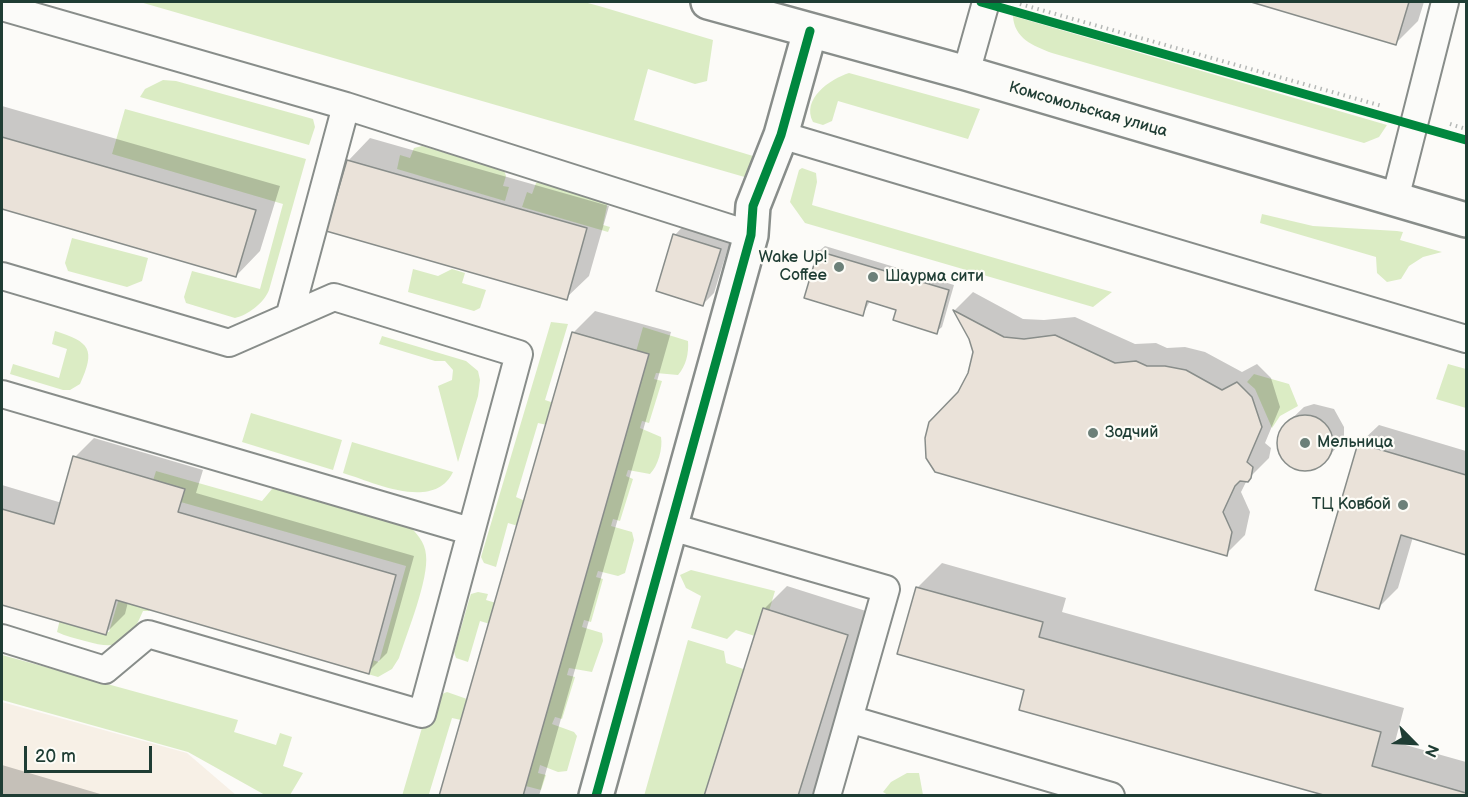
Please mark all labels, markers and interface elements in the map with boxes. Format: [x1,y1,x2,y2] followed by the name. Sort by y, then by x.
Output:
[1006,78,1170,142] street label: Комсомольская улица
[759,248,827,286] place label: Wake Up! Coffee
[832,260,846,274] marker: Wake Up! Coffee
[885,267,984,287] place label: Шаурма сити
[866,270,880,284] marker: Шаурма сити
[1105,423,1158,443] place label: Зодчий
[1086,426,1100,440] marker: Зодчий
[1317,433,1393,453] place label: Мельница
[1298,436,1312,450] marker: Мельница
[1312,495,1391,515] place label: ТЦ Ковбой
[1396,498,1410,512] marker: ТЦ Ковбой
[1384,713,1444,773] north arrow
[27,734,154,772] scale bar
[1420,741,1442,760] text: N
[35,746,76,767] text: 20 m

